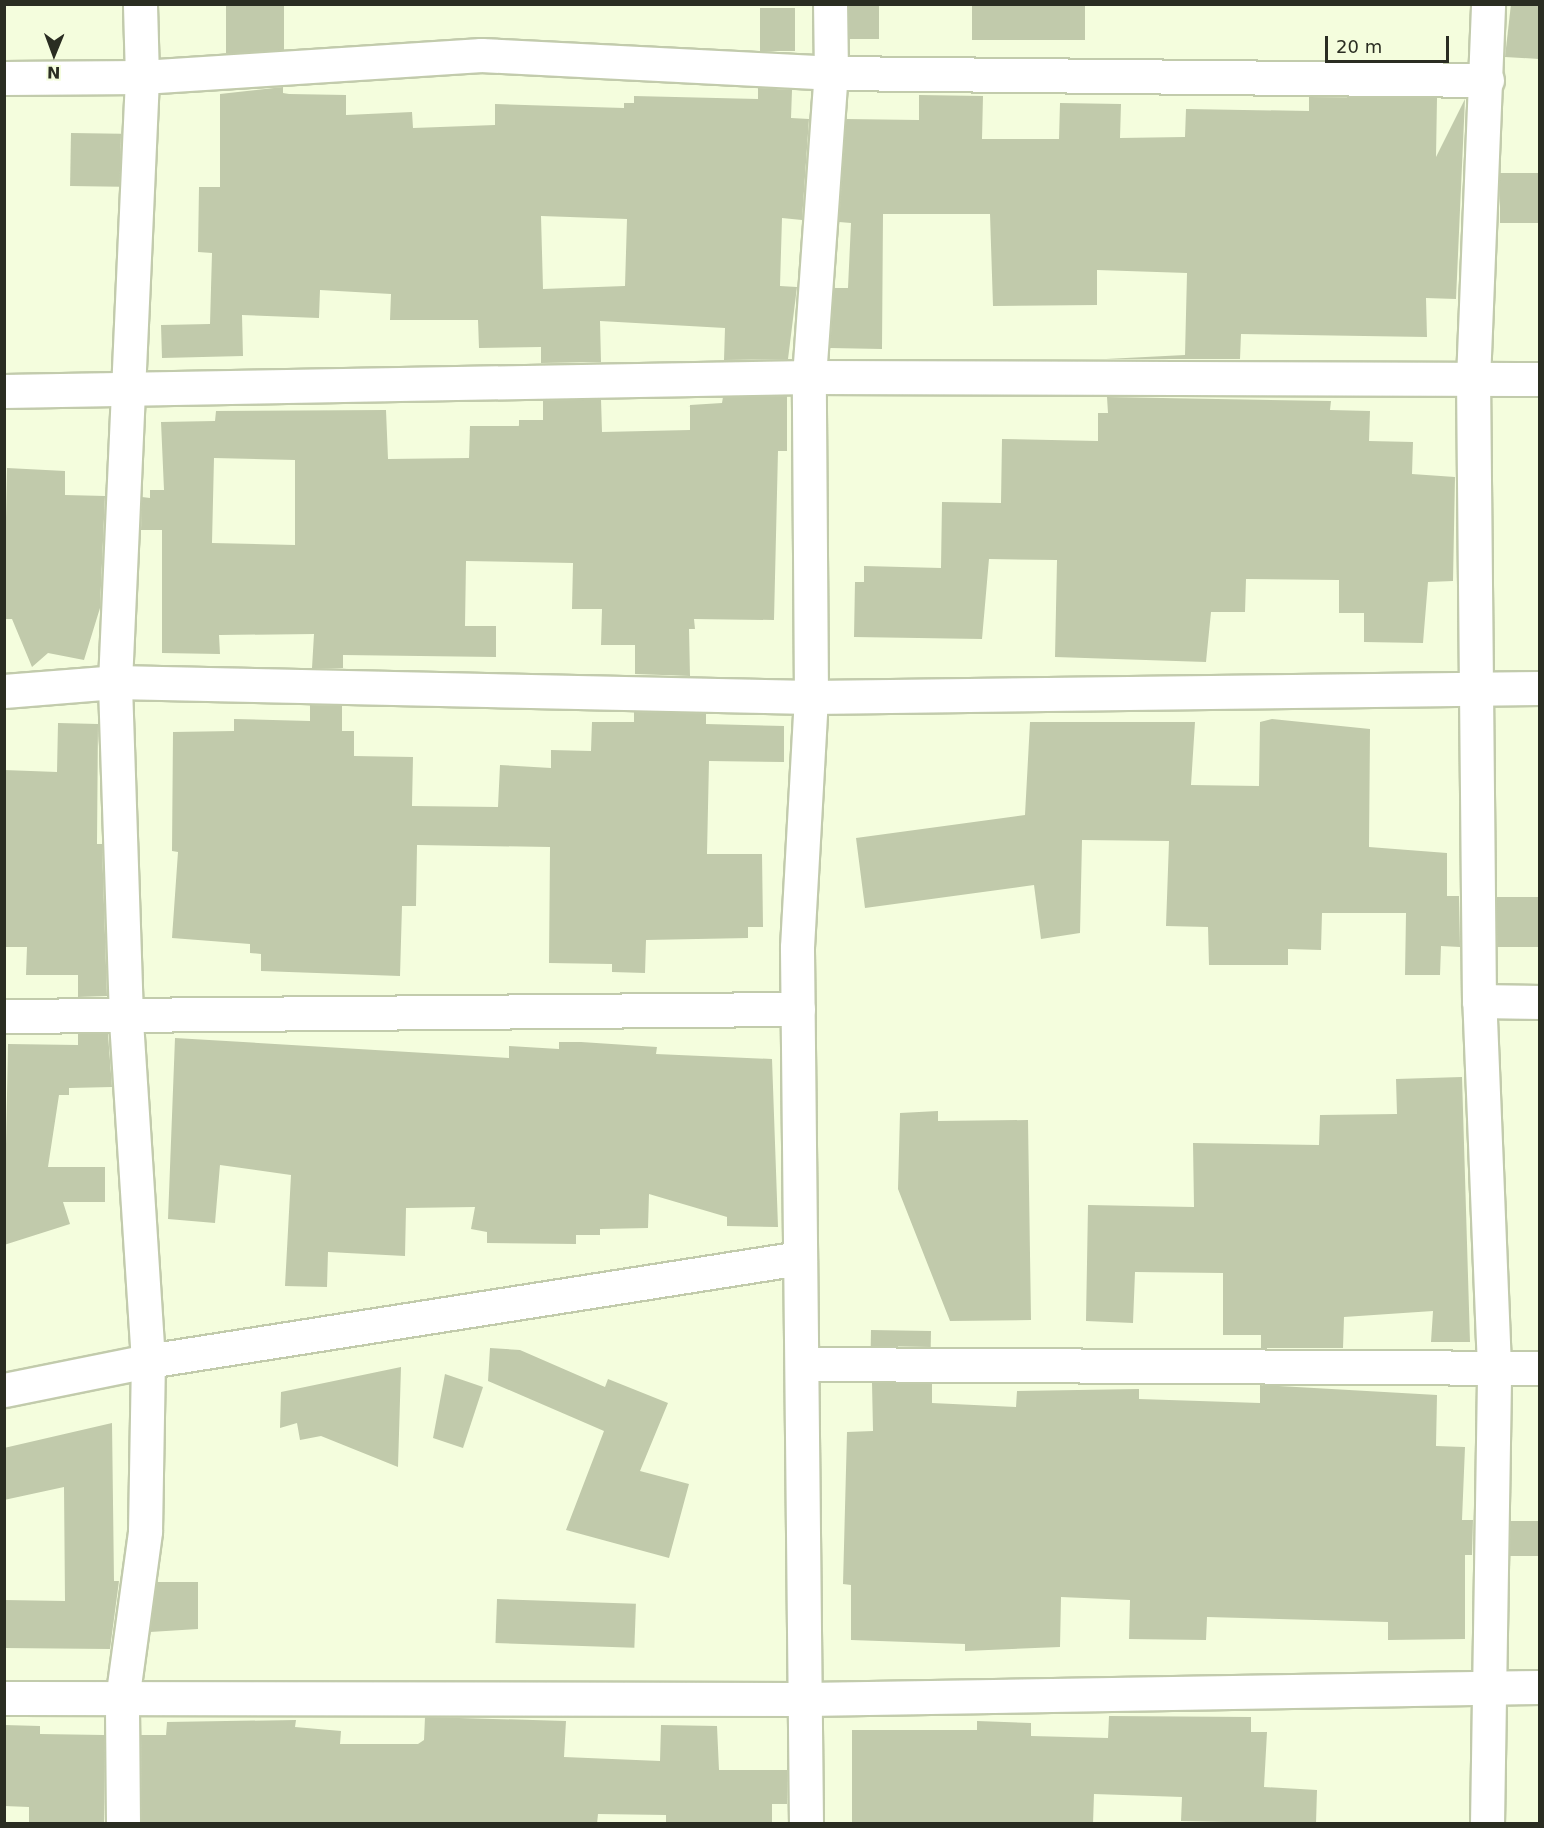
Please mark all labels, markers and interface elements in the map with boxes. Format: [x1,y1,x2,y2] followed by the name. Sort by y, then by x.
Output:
[24,24,84,84] north arrow
[1328,24,1452,62] scale bar
[1336,36,1382,57] text: 20 m
[47,63,61,82] text: N

